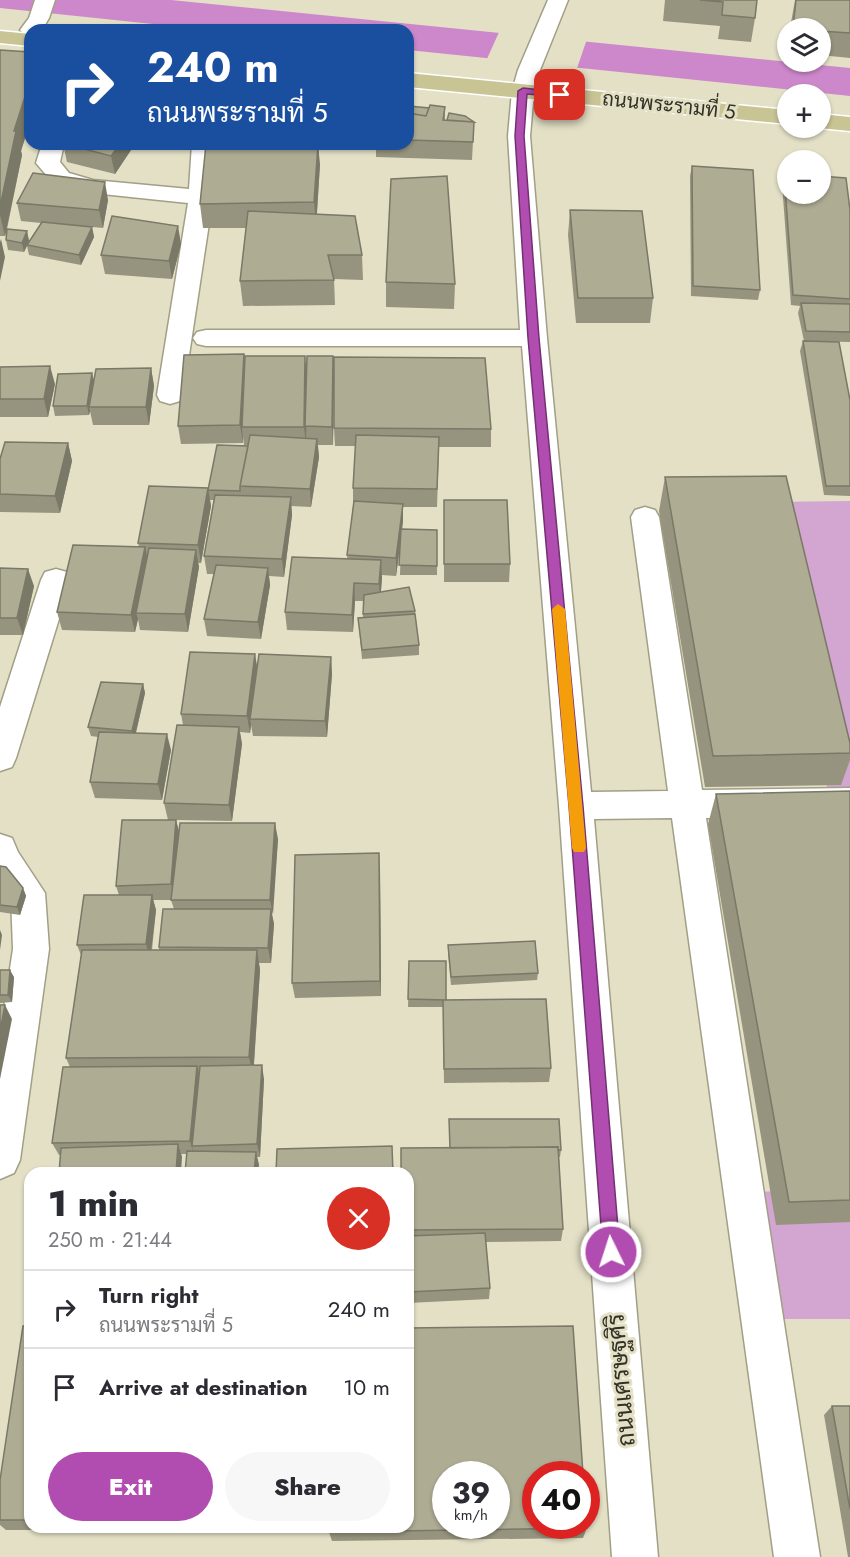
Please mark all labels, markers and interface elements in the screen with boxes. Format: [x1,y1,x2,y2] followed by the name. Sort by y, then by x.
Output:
[777,18,831,204] map controls
[777,18,831,72] button: layers
[147,37,279,98] text: 240 m
[48,48,126,126] icon: right
[534,69,585,120] pin
[543,78,576,111] icon: arrive
[601,81,737,127] street label: ถนนพระรามที่ 5
[777,84,831,138] button: +
[147,93,328,132] text: ถนนพระรามที่ 5
[777,150,831,204] button: −
[48,1177,139,1229] text: 1 min
[327,1187,390,1250] button: close
[579,1220,643,1284] position arrow
[48,1226,172,1255] text: 250 m · 21:44
[99,1279,199,1311] text: Turn right
[48,1293,81,1326] icon: right
[328,1293,390,1325] text: 240 m
[99,1311,233,1340] text: ถนนพระรามที่ 5
[597,1312,644,1448] street label: ถนนเศรษฐศิริ
[48,1371,81,1404] icon: arrive
[99,1371,308,1403] text: Arrive at destination
[343,1371,390,1403] text: 10 m
[48,1452,213,1521] button: Exit
[225,1452,390,1521] button: Share
[522,1461,600,1539] speed limit sign: 40
[452,1471,490,1514] text: 39
[454,1504,488,1526] text: km/h

